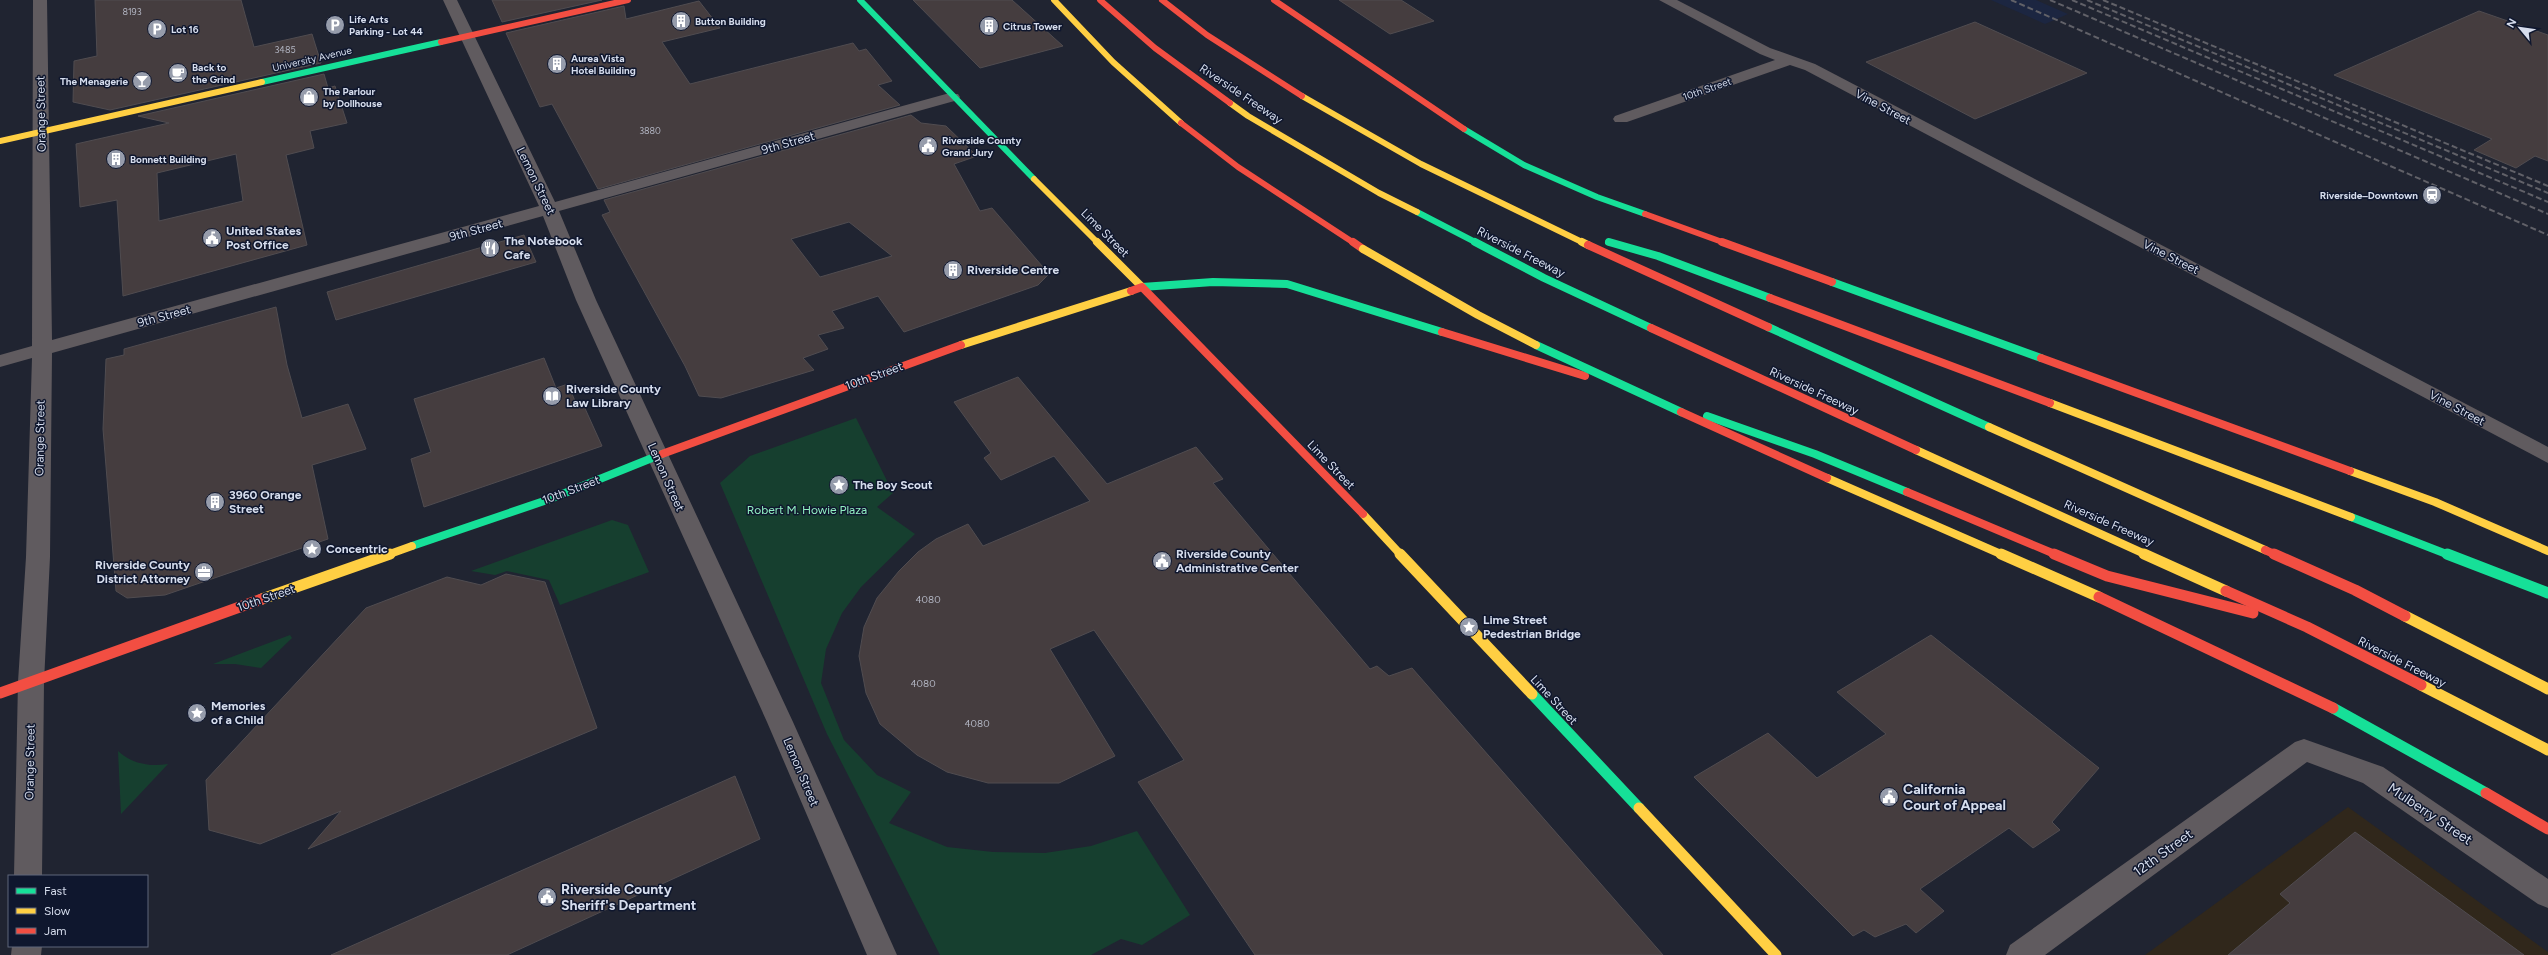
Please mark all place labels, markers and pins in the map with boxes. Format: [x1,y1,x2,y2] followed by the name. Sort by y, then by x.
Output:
[670,10,692,32] building icon: Button Building
[349,13,423,38] place label: Life Arts Parking - Lot 44
[324,14,346,36] parking icon: Life Arts Parking - Lot 44
[695,15,766,28] place label: Button Building
[978,15,1000,37] building icon: Citrus Tower
[146,18,168,40] parking icon: Lot 16
[1003,20,1062,33] place label: Citrus Tower
[171,23,199,36] place label: Lot 16
[571,52,636,77] place label: Aurea Vista Hotel Building
[546,53,568,75] building icon: Aurea Vista Hotel Building
[192,61,235,86] place label: Back to the Grind
[167,62,189,84] cafe icon: Back to the Grind
[131,70,153,92] bar icon: The Menagerie
[60,75,128,88] place label: The Menagerie
[323,85,382,110] place label: The Parlour by Dollhouse
[298,86,320,108] shop icon: The Parlour by Dollhouse
[942,134,1021,159] place label: Riverside County Grand Jury
[917,135,939,157] public building icon: Riverside County Grand Jury
[105,148,127,170] building icon: Bonnett Building
[130,153,206,166] place label: Bonnett Building
[2421,184,2443,206] station icon: Riverside–Downtown
[2320,189,2418,202] place label: Riverside–Downtown
[226,224,302,252] place label: United States Post Office
[201,227,223,249] public building icon: United States Post Office
[504,234,583,262] place label: The Notebook Cafe
[479,237,501,259] restaurant icon: The Notebook Cafe
[942,259,964,281] building icon: Riverside Centre
[967,263,1059,277] place label: Riverside Centre
[566,382,661,410] place label: Riverside County Law Library
[541,385,563,407] library icon: Riverside County Law Library
[828,474,850,496] place icon: The Boy Scout
[853,478,933,492] place label: The Boy Scout
[229,488,302,516] place label: 3960 Orange Street
[204,491,226,513] building icon: 3960 Orange Street
[301,538,323,560] place icon: Concentric
[326,542,388,556] place label: Concentric
[1176,547,1299,575] place label: Riverside County Administrative Center
[1151,550,1173,572] public building icon: Riverside County Administrative Center
[95,558,190,586] place label: Riverside County District Attorney
[193,561,215,583] office icon: Riverside County District Attorney
[1483,613,1581,641] place label: Lime Street Pedestrian Bridge
[1458,616,1480,638] place icon: Lime Street Pedestrian Bridge
[211,699,266,727] place label: Memories of a Child
[186,702,208,724] place icon: Memories of a Child
[1903,781,2006,814] place label: California Court of Appeal
[1878,786,1900,808] public building icon: California Court of Appeal
[561,881,697,914] place label: Riverside County Sheriff's Department
[536,886,558,908] public building icon: Riverside County Sheriff's Department

